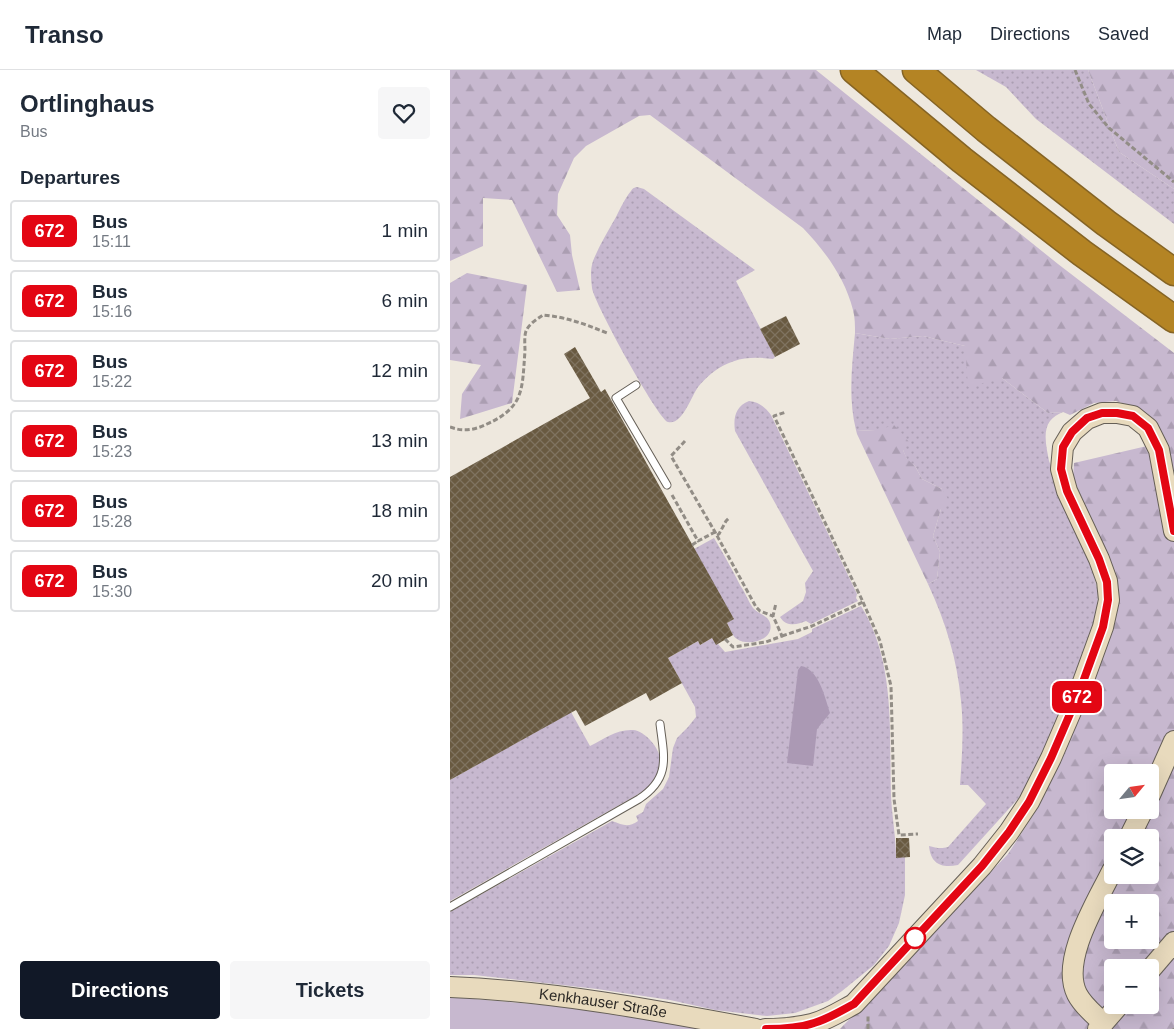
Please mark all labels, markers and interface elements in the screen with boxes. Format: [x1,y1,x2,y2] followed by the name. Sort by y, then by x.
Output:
[25,21,104,48] text: Transo
[927,24,962,44] text: Map
[990,24,1070,44] text: Directions
[1098,24,1149,44] text: Saved
[378,87,430,139] button: heart
[20,90,155,117] text: Ortlinghaus
[20,123,48,140] text: Bus
[20,167,120,188] text: Departures
[92,211,128,232] text: Bus
[382,220,428,241] text: 1 min
[34,221,65,241] text: 672
[92,233,131,250] text: 15:11
[92,281,128,302] text: Bus
[382,290,428,311] text: 6 min
[34,291,65,311] text: 672
[92,303,132,320] text: 15:16
[92,351,128,372] text: Bus
[371,360,428,381] text: 12 min
[34,361,65,381] text: 672
[92,373,132,390] text: 15:22
[92,421,128,442] text: Bus
[371,430,428,451] text: 13 min
[34,431,65,451] text: 672
[92,443,132,460] text: 15:23
[92,491,128,512] text: Bus
[371,500,428,521] text: 18 min
[34,501,65,521] text: 672
[92,513,132,530] text: 15:28
[92,561,128,582] text: Bus
[371,570,428,591] text: 20 min
[34,571,65,591] text: 672
[92,583,132,600] text: 15:30
[1048,681,1106,713] line badge: 672
[1062,687,1092,707] text: 672
[1104,764,1159,819] north arrow
[1104,764,1159,1014] map controls
[1104,829,1159,884] button: layers
[1104,894,1159,949] button: +
[904,927,926,949] unlabelled marker
[1104,959,1159,1014] button: −
[20,961,220,1019] button: Directions
[230,961,430,1019] button: Tickets
[538,985,668,1021] street label: Kenkhauser Straße

